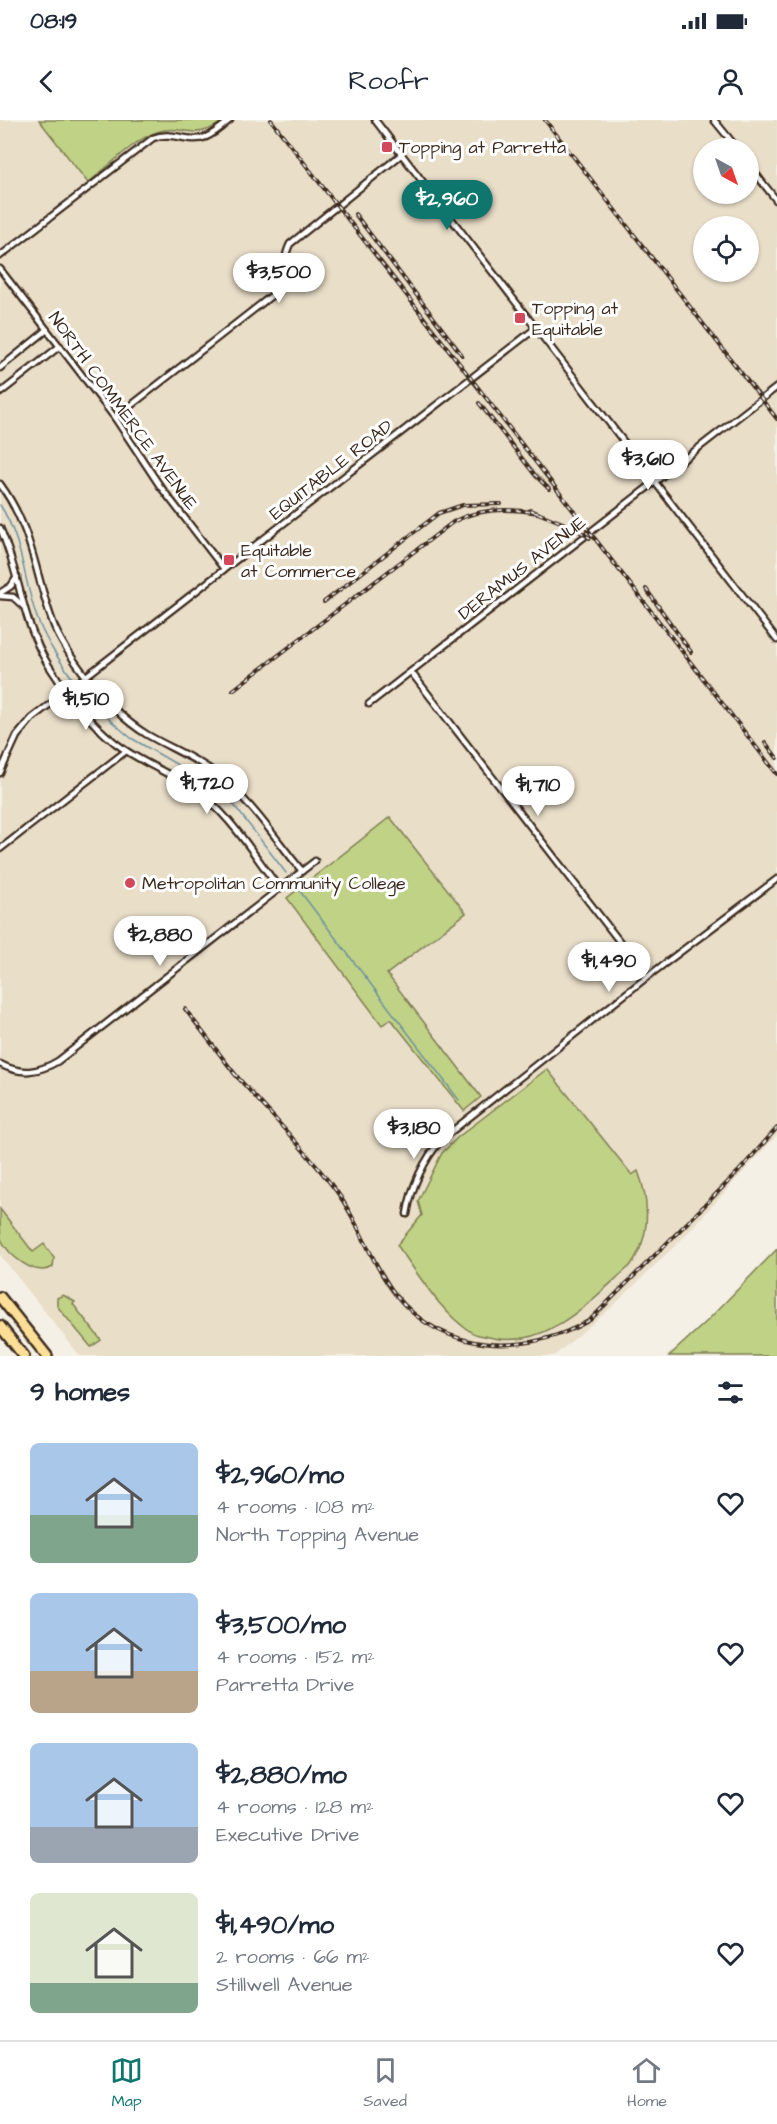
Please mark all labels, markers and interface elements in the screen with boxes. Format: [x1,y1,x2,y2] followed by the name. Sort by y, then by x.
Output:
[30,6,77,37] text: 08:19
[348,62,429,100] text: Roofr
[30,65,63,98] icon: back
[714,65,747,98] icon: person
[399,135,566,161] place label: Topping at Parretta
[693,138,759,204] north arrow
[693,138,759,282] map controls
[380,140,394,154] marker: Topping at Parretta
[398,180,496,231] pin: $2,960
[416,185,478,213] text: $2,960
[693,216,759,282] button: locate
[230,253,328,304] pin: $3,500
[247,258,311,286] text: $3,500
[532,296,619,342] place label: Topping at Equitable
[42,307,204,516] street label: NORTH COMMERCE AVENUE
[513,311,527,325] marker: Topping at Equitable
[264,414,398,526] street label: EQUITABLE ROAD
[599,440,697,491] pin: $3,610
[622,445,674,473] text: $3,610
[453,510,591,626] street label: DERAMUS AVENUE
[241,538,357,584] place label: Equitable at Commerce
[222,553,236,567] marker: Equitable at Commerce
[37,680,135,731] pin: $1,510
[63,685,109,713] text: $1,510
[158,764,256,815] pin: $1,720
[489,766,587,817] pin: $1,710
[180,769,234,797] text: $1,720
[516,771,560,799] text: $1,710
[142,871,406,897] place label: Metropolitan Community College
[123,876,137,890] marker: Metropolitan Community College
[111,916,209,967] pin: $2,880
[128,921,192,949] text: $2,880
[560,942,658,993] pin: $1,490
[582,947,636,975] text: $1,490
[365,1109,463,1160] pin: $3,180
[387,1114,441,1142] text: $3,180
[30,1374,130,1410] text: 9 homes
[714,1376,747,1409] icon: filters
[216,1457,344,1493] text: $2,960/mo
[78,1467,150,1539] icon: home
[714,1487,747,1520] icon: heart
[216,1493,375,1521] text: 4 rooms · 108 m²
[216,1521,419,1549] text: North Topping Avenue
[216,1607,346,1643] text: $3,500/mo
[78,1617,150,1689] icon: home
[714,1637,747,1670] icon: heart
[216,1643,375,1671] text: 4 rooms · 152 m²
[216,1671,354,1699] text: Parretta Drive
[216,1757,347,1793] text: $2,880/mo
[78,1767,150,1839] icon: home
[714,1787,747,1820] icon: heart
[216,1793,374,1821] text: 4 rooms · 128 m²
[216,1821,359,1849] text: Executive Drive
[216,1907,334,1943] text: $1,490/mo
[78,1917,150,1989] icon: home
[714,1937,747,1970] icon: heart
[216,1943,370,1971] text: 2 rooms · 66 m²
[216,1971,353,1999] text: Stillwell Avenue
[110,2054,143,2112] tab: Map
[363,2054,407,2112] tab: Saved
[627,2054,667,2112] tab: Home

